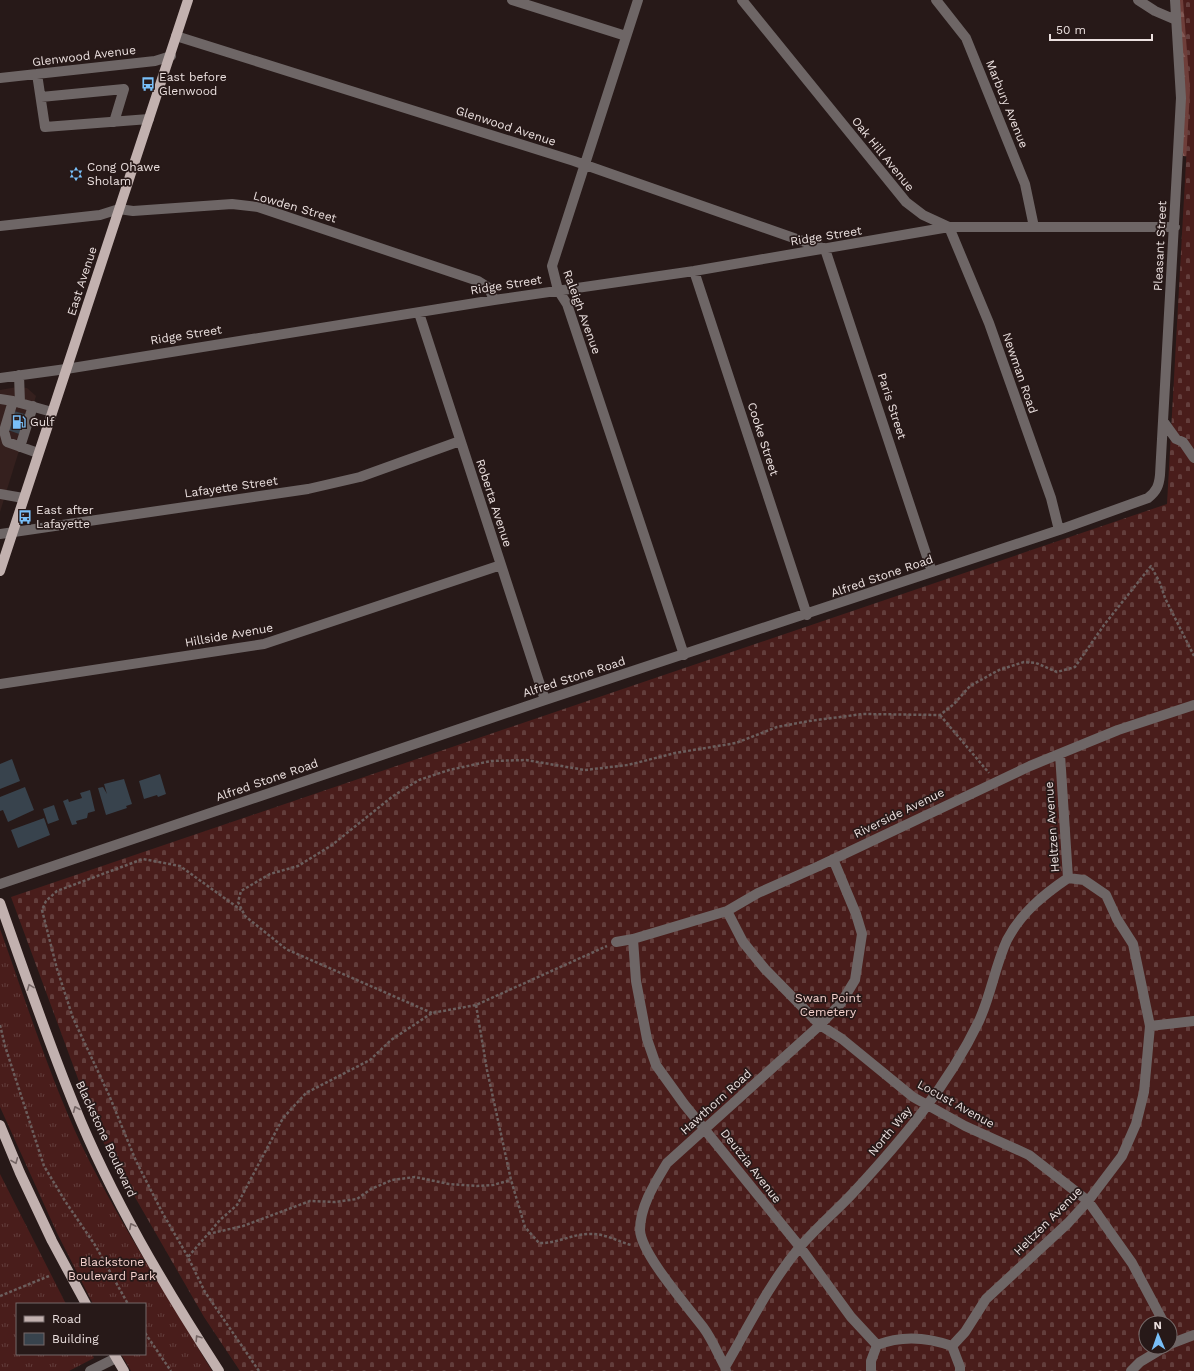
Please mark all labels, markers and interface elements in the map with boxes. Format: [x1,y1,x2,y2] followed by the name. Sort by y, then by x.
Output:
[1050,16,1152,42] scale bar
[1056,23,1086,37] text: 50 m
[31,43,137,69] street label: Glenwood Avenue
[983,58,1031,150] street label: Marbury Avenue
[159,70,227,98] place label: East before Glenwood
[140,76,156,92] bus stop icon: East before Glenwood
[454,103,558,149] street label: Glenwood Avenue
[849,114,917,194] street label: Oak Hill Avenue
[87,160,160,188] place label: Cong Ohawe Sholam
[68,166,84,182] synagogue icon: Cong Ohawe Sholam
[252,188,338,226] street label: Lowden Street
[1151,200,1169,292] street label: Pleasant Street
[789,223,863,249] street label: Ridge Street
[64,245,100,317] street label: East Avenue
[560,268,604,356] street label: Raleigh Avenue
[469,272,543,298] street label: Ridge Street
[149,322,223,348] street label: Ridge Street
[1000,331,1040,415] street label: Newman Road
[875,371,909,441] street label: Paris Street
[745,401,781,477] street label: Cooke Street
[11,414,27,430] fuel station icon: Gulf
[30,415,55,429] place label: Gulf
[473,457,515,549] street label: Roberta Avenue
[183,474,279,500] street label: Lafayette Street
[36,503,94,531] place label: East after Lafayette
[17,509,33,525] bus stop icon: East after Lafayette
[829,552,935,600] street label: Alfred Stone Road
[184,620,274,650] street label: Hillside Avenue
[521,654,627,700] street label: Alfred Stone Road
[214,756,320,804] street label: Alfred Stone Road
[1042,781,1062,873] street label: Heltzen Avenue
[851,785,947,841] street label: Riverside Avenue
[26,984,34,991] one-way arrow
[795,991,861,1019] park label: Swan Point Cemetery
[678,1066,754,1138] street label: Hawthorn Road
[915,1077,997,1131] street label: Locust Avenue
[73,1079,139,1199] street label: Blackstone Boulevard
[865,1103,915,1159] street label: North Way
[73,1105,81,1113] one-way arrow
[718,1126,784,1206] street label: Deutzia Avenue
[10,1157,18,1164] one-way arrow
[1011,1184,1085,1258] street label: Heltzen Avenue
[129,1223,137,1230] one-way arrow
[68,1255,156,1283] park label: Blackstone Boulevard Park
[16,1303,146,1355] legend
[52,1312,81,1326] text: Road
[1138,1315,1178,1355] north arrow
[1153,1319,1162,1332] text: N
[52,1332,99,1346] text: Building
[195,1335,202,1342] one-way arrow

